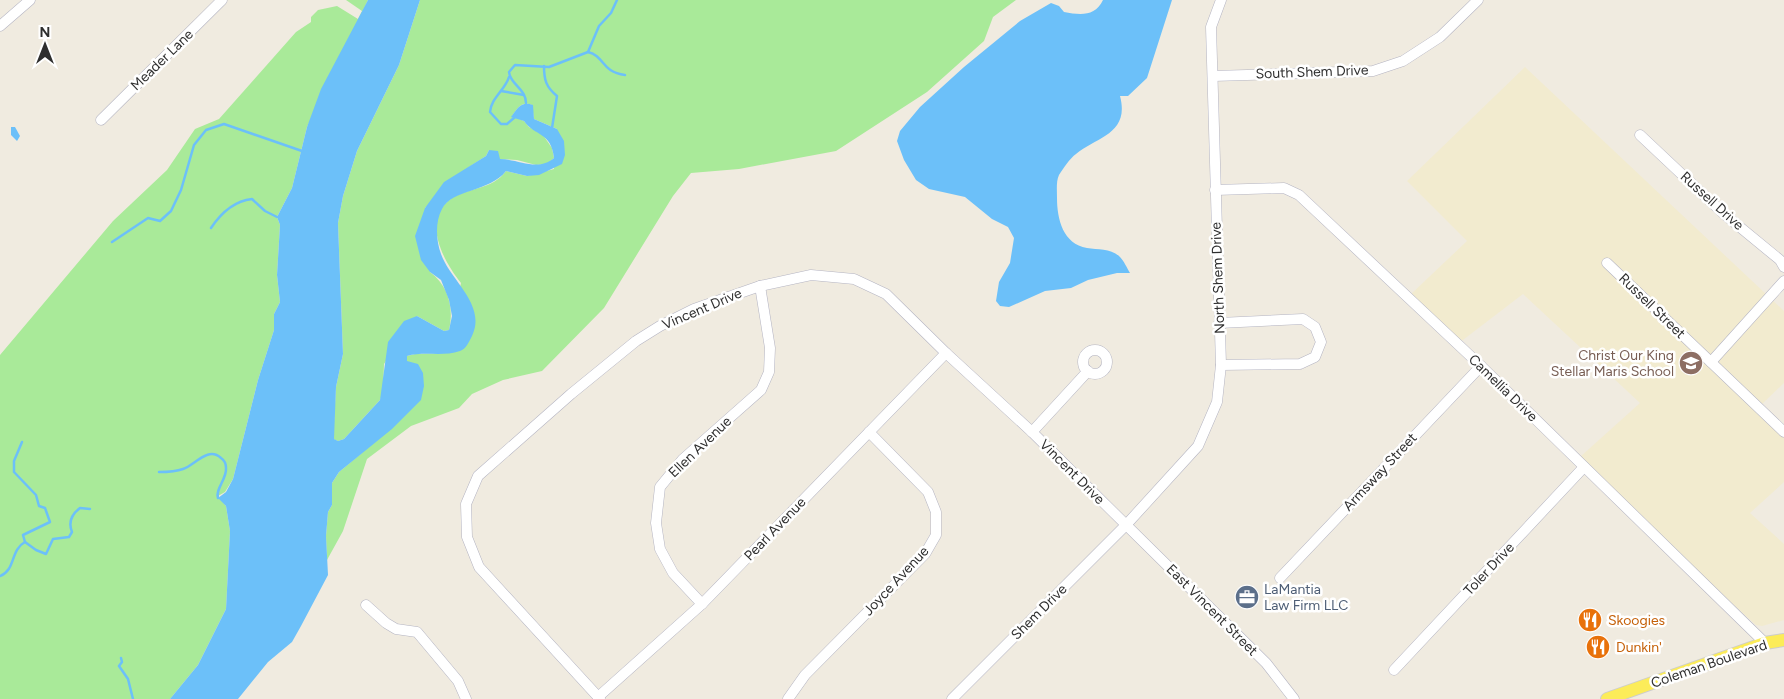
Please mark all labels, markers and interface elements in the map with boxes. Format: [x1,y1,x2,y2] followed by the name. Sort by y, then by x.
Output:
[20,20,70,70] north arrow
[40,24,50,41] text: N
[127,26,197,94] street label: Meader Lane
[1255,62,1369,82] street label: South Shem Drive
[1677,168,1747,234] street label: Russell Drive
[1208,221,1228,334] street label: North Shem Drive
[1615,270,1689,342] street label: Russell Street
[660,284,745,333] street label: Vincent Drive
[1551,347,1674,380] place label: Christ Our King Stellar Maris School
[1678,350,1704,376] school or university icon: Christ Our King Stellar Maris School
[1465,351,1541,425] street label: Camellia Drive
[665,413,735,481] street label: Ellen Avenue
[1340,429,1420,515] street label: Armsway Street
[1036,436,1108,508] street label: Vincent Drive
[741,494,810,564] street label: Pearl Avenue
[1460,539,1518,599] street label: Toler Drive
[860,543,933,619] street label: Joyce Avenue
[1163,561,1261,659] street label: East Vincent Street
[1008,580,1071,643] street label: Shem Drive
[1264,581,1348,614] place label: LaMantia Law Firm LLC
[1234,584,1260,610] office icon: LaMantia Law Firm LLC
[1577,607,1603,633] restaurant icon: Skoogies
[1608,612,1665,629] place label: Skoogies
[1585,634,1611,660] restaurant icon: Dunkin'
[1649,636,1769,692] street label: Coleman Boulevard
[1616,639,1662,656] place label: Dunkin'

